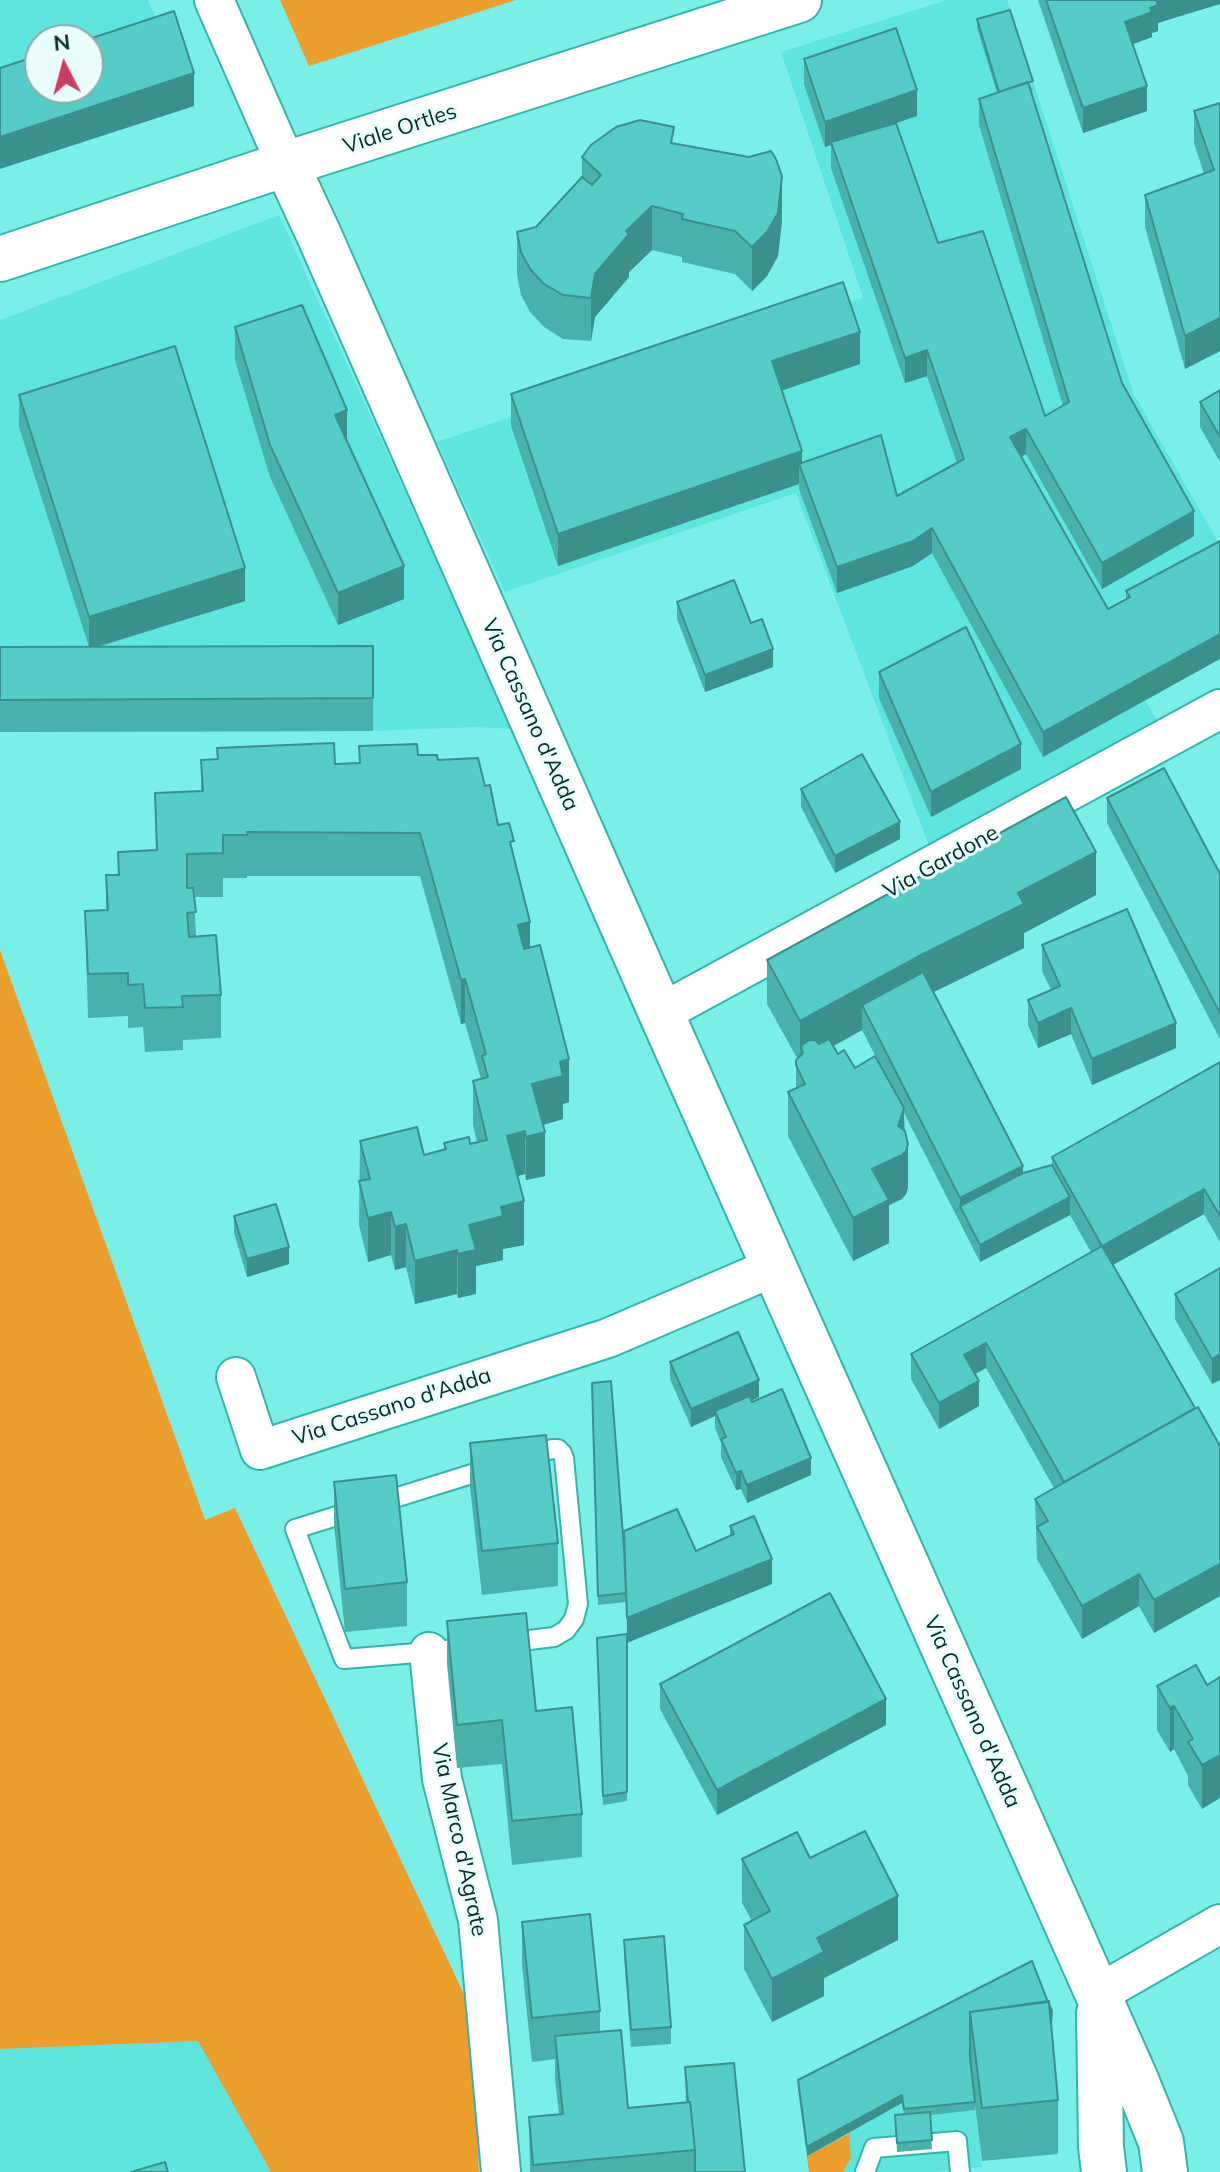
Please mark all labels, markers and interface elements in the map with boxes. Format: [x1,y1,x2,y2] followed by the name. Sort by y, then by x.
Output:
[24,24,104,104] north arrow
[52,27,71,57] text: N
[340,98,460,160] street label: Viale Ortles
[476,615,584,815] street label: Via Cassano d'Adda
[879,820,1003,904] street label: Via Gardone
[289,1362,495,1452] street label: Via Cassano d'Adda
[918,1612,1026,1812] street label: Via Cassano d'Adda
[426,1741,492,1939] street label: Via Marco d'Agrate

